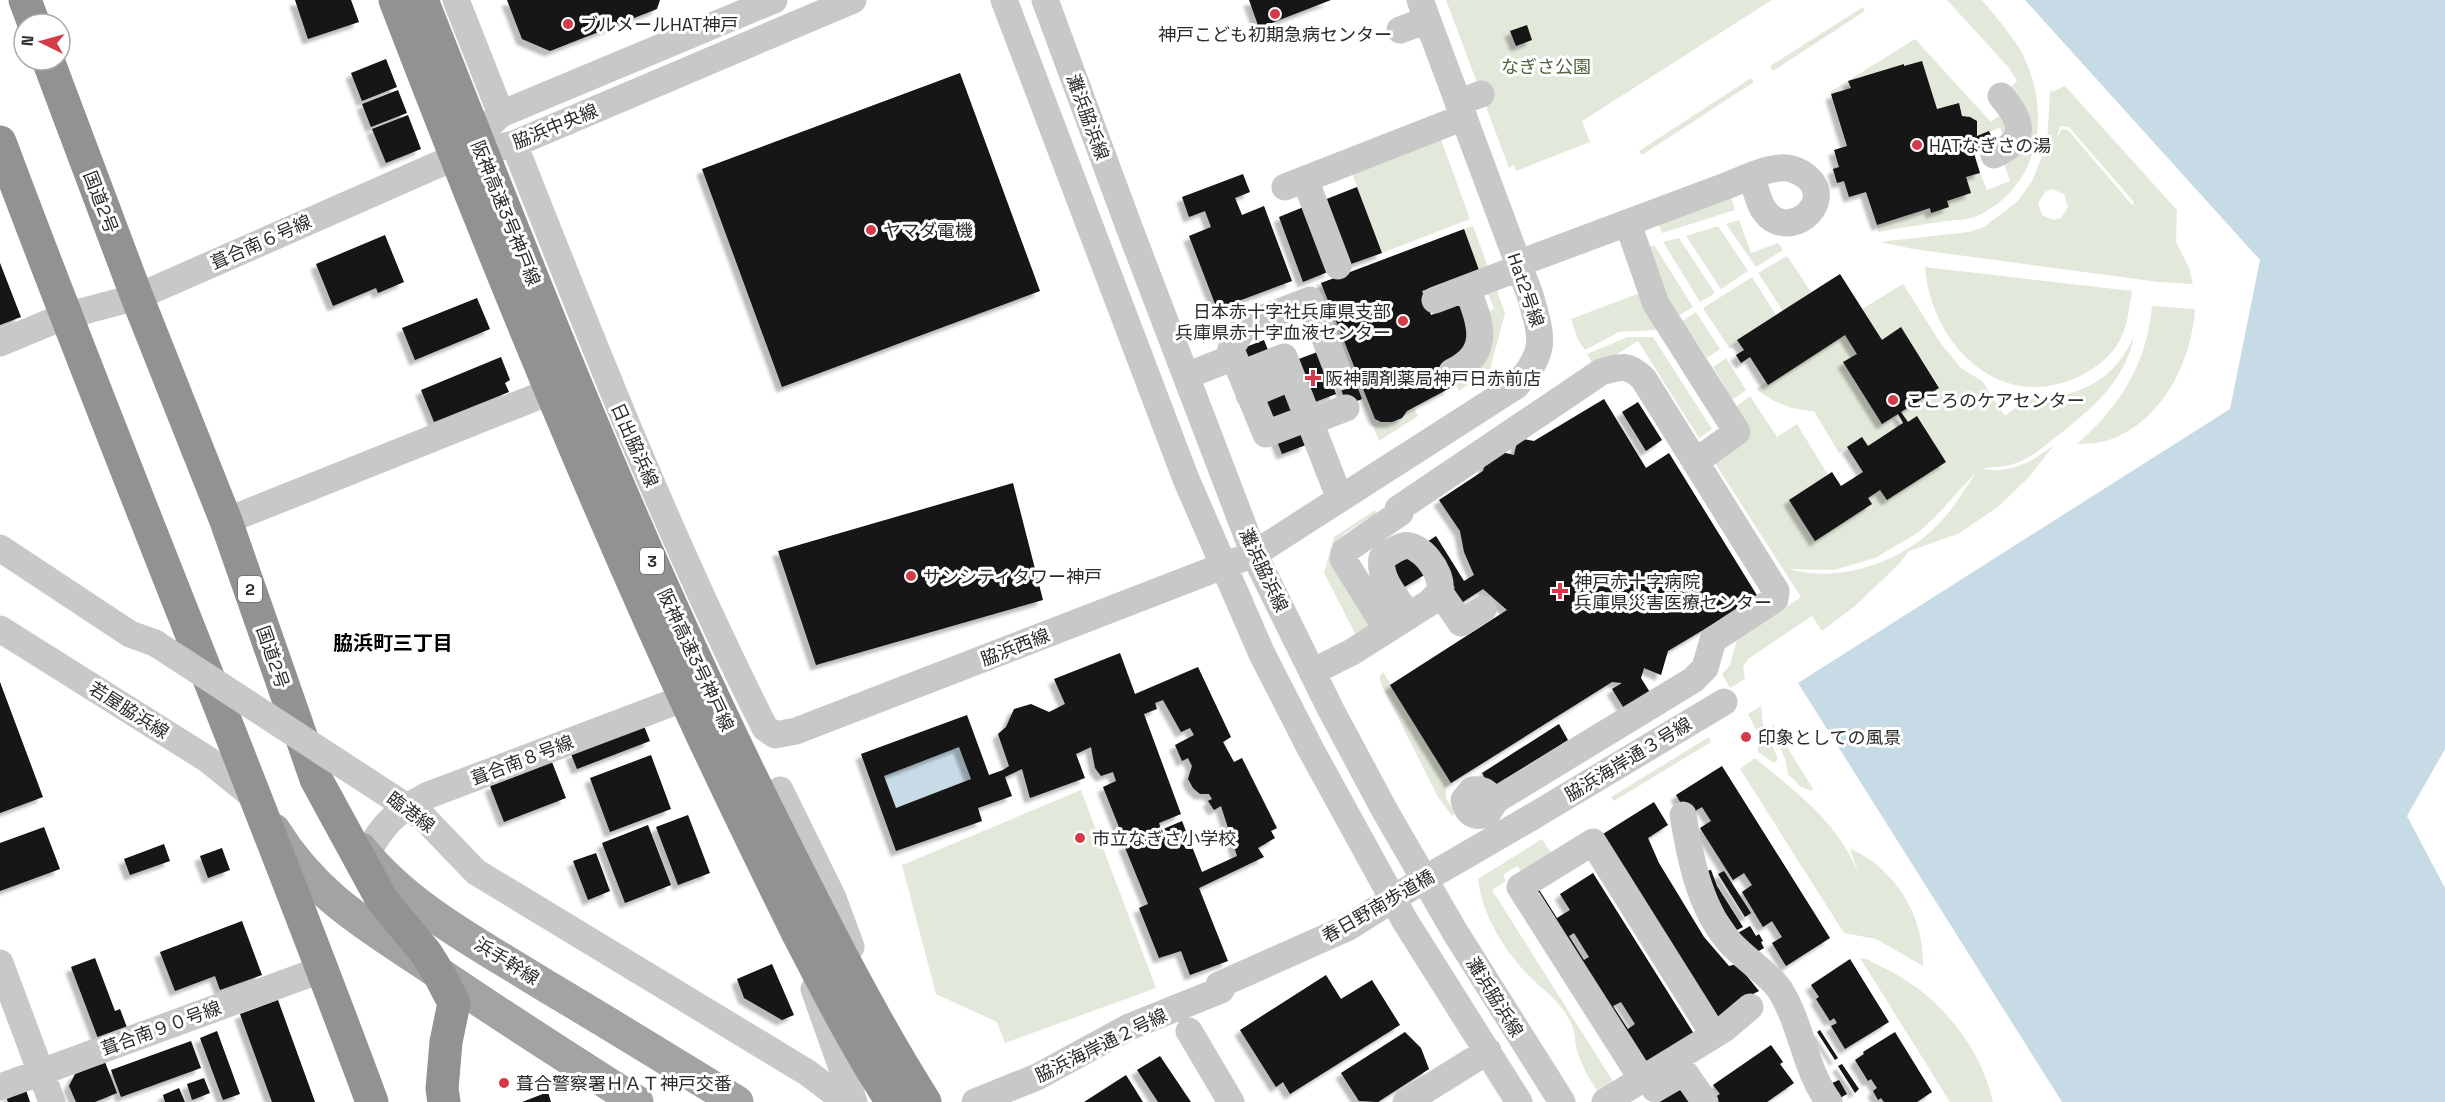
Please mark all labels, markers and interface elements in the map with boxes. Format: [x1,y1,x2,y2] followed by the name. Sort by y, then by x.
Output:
[1268,7,1282,21] marker: 神戸こども初期急病センター
[12,12,72,72] north arrow
[580,13,738,36] place label: ブルメールHAT神戸
[561,17,575,31] marker: ブルメールHAT神戸
[1158,23,1392,46] place label: 神戸こども初期急病センター
[17,34,38,47] text: N
[1501,55,1591,78] park label: なぎさ公園
[1062,71,1114,163] street label: 灘浜脇浜線
[509,98,601,154] street label: 脇浜中央線
[1929,134,2051,157] place label: HATなぎさの湯
[466,137,546,289] street label: 阪神高速3号神戸線
[1910,138,1924,152] marker: HATなぎさの湯
[79,168,123,236] street label: 国道2号
[207,210,315,274] street label: 葺合南６号線
[883,219,973,242] place label: ヤマダ電機
[864,223,878,237] marker: ヤマダ電機
[1503,250,1549,330] street label: Hat2号線
[1175,300,1391,344] place label: 日本赤十字社兵庫県支部 兵庫県赤十字血液センター
[1396,314,1410,328] marker: 日本赤十字社兵庫県支部 兵庫県赤十字血液センター
[1325,367,1541,390] place label: 阪神調剤薬局神戸日赤前店
[1306,371,1320,385] marker: 阪神調剤薬局神戸日赤前店
[1905,389,2085,412] place label: こころのケアセンター
[1886,393,1900,407] marker: こころのケアセンター
[606,399,664,491] street label: 日出脇浜線
[1235,524,1293,616] street label: 灘浜脇浜線
[640,548,664,574] road number: 3
[923,565,1102,588] place label: サンシティタワー神戸
[904,569,918,583] marker: サンシティタワー神戸
[1574,570,1772,614] place label: 神戸赤十字病院 兵庫県災害医療センター
[238,576,262,602] road number: 2
[1551,582,1569,600] marker: 神戸赤十字病院 兵庫県災害医療センター
[653,585,739,735] street label: 阪神高速3号神戸線
[252,623,294,691] street label: 国道2号
[977,623,1053,671] street label: 脇浜西線
[333,630,453,656] district label: 脇浜町三丁目
[85,676,173,744] street label: 若屋脇浜線
[1560,712,1696,806] street label: 脇浜海岸通３号線
[1758,726,1901,749] place label: 印象としての風景
[467,730,577,790] street label: 葺合南８号線
[1739,730,1753,744] marker: 印象としての風景
[383,787,439,837] street label: 臨港線
[1092,827,1236,850] place label: 市立なぎさ小学校
[1073,831,1087,845] marker: 市立なぎさ小学校
[1318,865,1438,947] street label: 春日野南歩道橋
[470,932,544,990] street label: 浜手幹線
[1461,953,1529,1041] street label: 灘浜脇浜線
[98,996,224,1060] street label: 葺合南９０号線
[1031,1003,1171,1087] street label: 脇浜海岸通２号線
[516,1072,732,1095] place label: 葺合警察署ＨＡＴ神戸交番
[497,1076,511,1090] marker: 葺合警察署ＨＡＴ神戸交番

